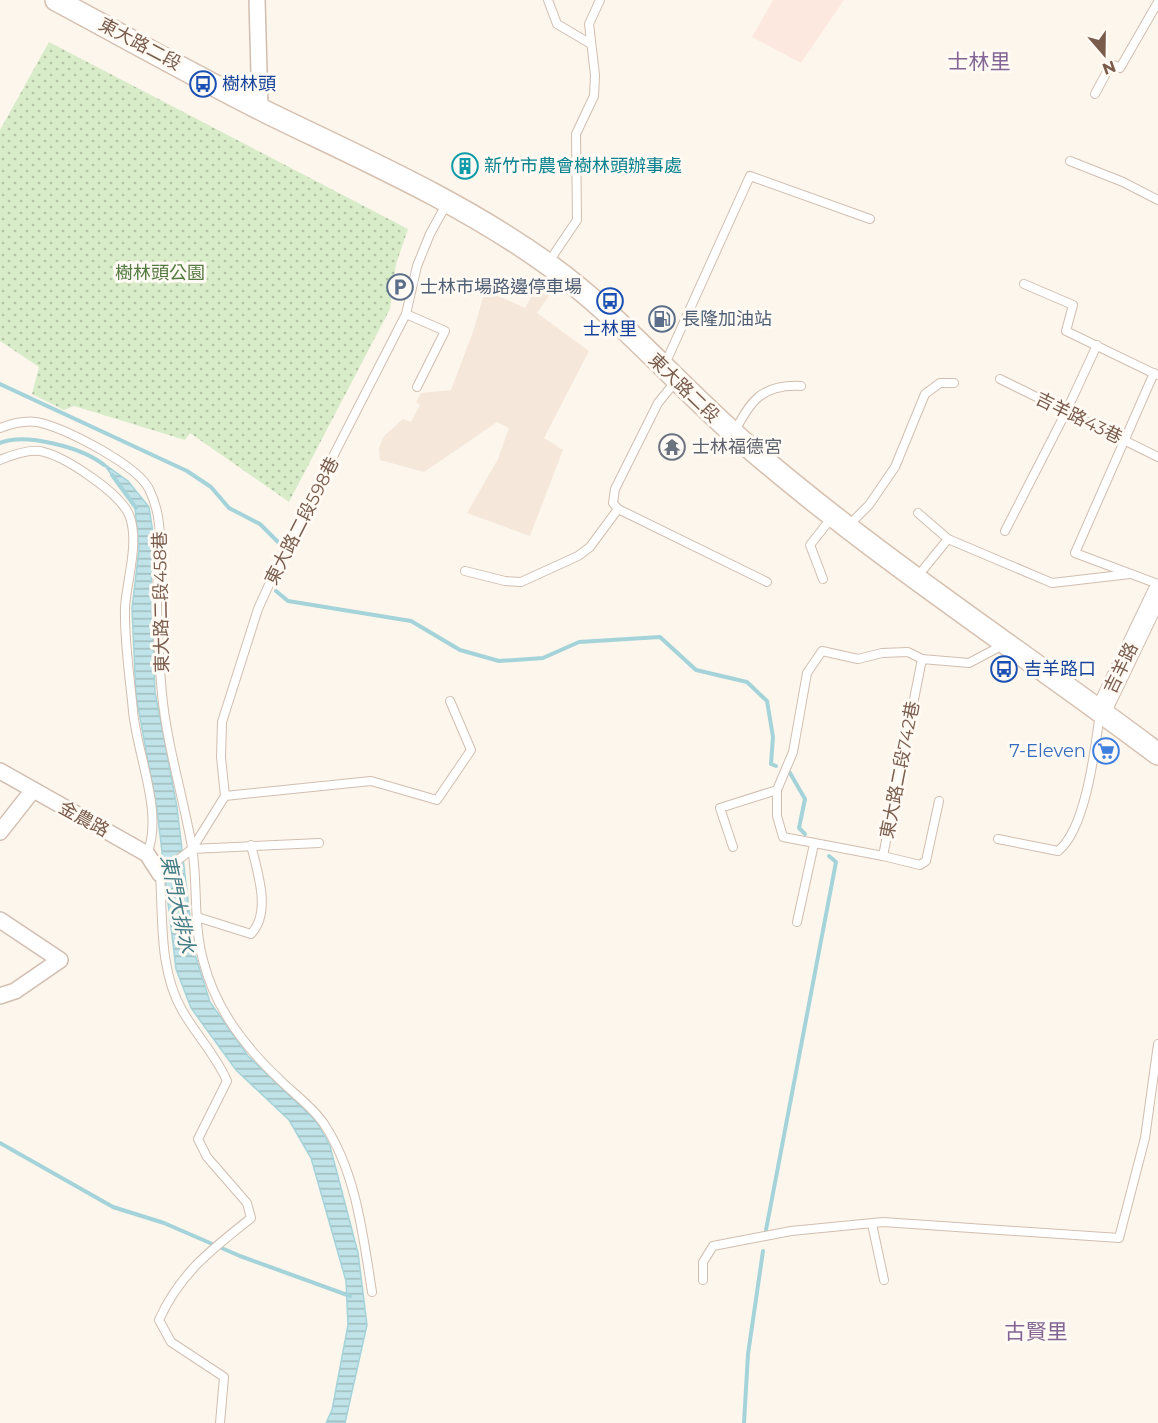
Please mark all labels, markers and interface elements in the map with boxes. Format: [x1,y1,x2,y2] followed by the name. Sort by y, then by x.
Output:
[95,13,185,75] street label: 東大路二段
[1074,24,1134,84] north arrow
[948,49,1011,74] district label: 士林里
[1100,56,1118,79] text: N
[188,69,218,99] bus stop icon: 樹林頭
[222,73,276,95] place label: 樹林頭
[450,151,480,181] building icon: 新竹市農會樹林頭辦事處
[484,155,682,177] place label: 新竹市農會樹林頭辦事處
[115,262,205,284] park label: 樹林頭公園
[385,272,415,302] parking icon: 士林市場路邊停車場
[420,276,582,298] place label: 士林市場路邊停車場
[595,286,625,316] bus stop icon: 士林里
[647,304,677,334] fuel station icon: 長隆加油站
[682,308,772,330] place label: 長隆加油站
[583,318,637,340] place label: 士林里
[644,349,724,427] street label: 東大路二段
[1032,388,1126,448] street label: 吉羊路43巷
[657,432,687,462] temple icon: 士林福德宮
[692,436,782,458] place label: 士林福德宮
[260,453,344,589] street label: 東大路二段598巷
[149,531,173,673] street label: 東大路二段458巷
[1099,639,1143,697] street label: 吉羊路
[989,654,1019,684] bus stop icon: 吉羊路口
[1024,658,1096,680] place label: 吉羊路口
[876,699,924,841] street label: 東大路二段742巷
[1091,736,1121,766] supermarket icon: 7-Eleven
[1009,740,1086,762] place label: 7-Eleven
[55,796,113,842] street label: 金農路
[156,853,200,956] water label: 東門大排水
[1005,1319,1068,1344] district label: 古賢里

